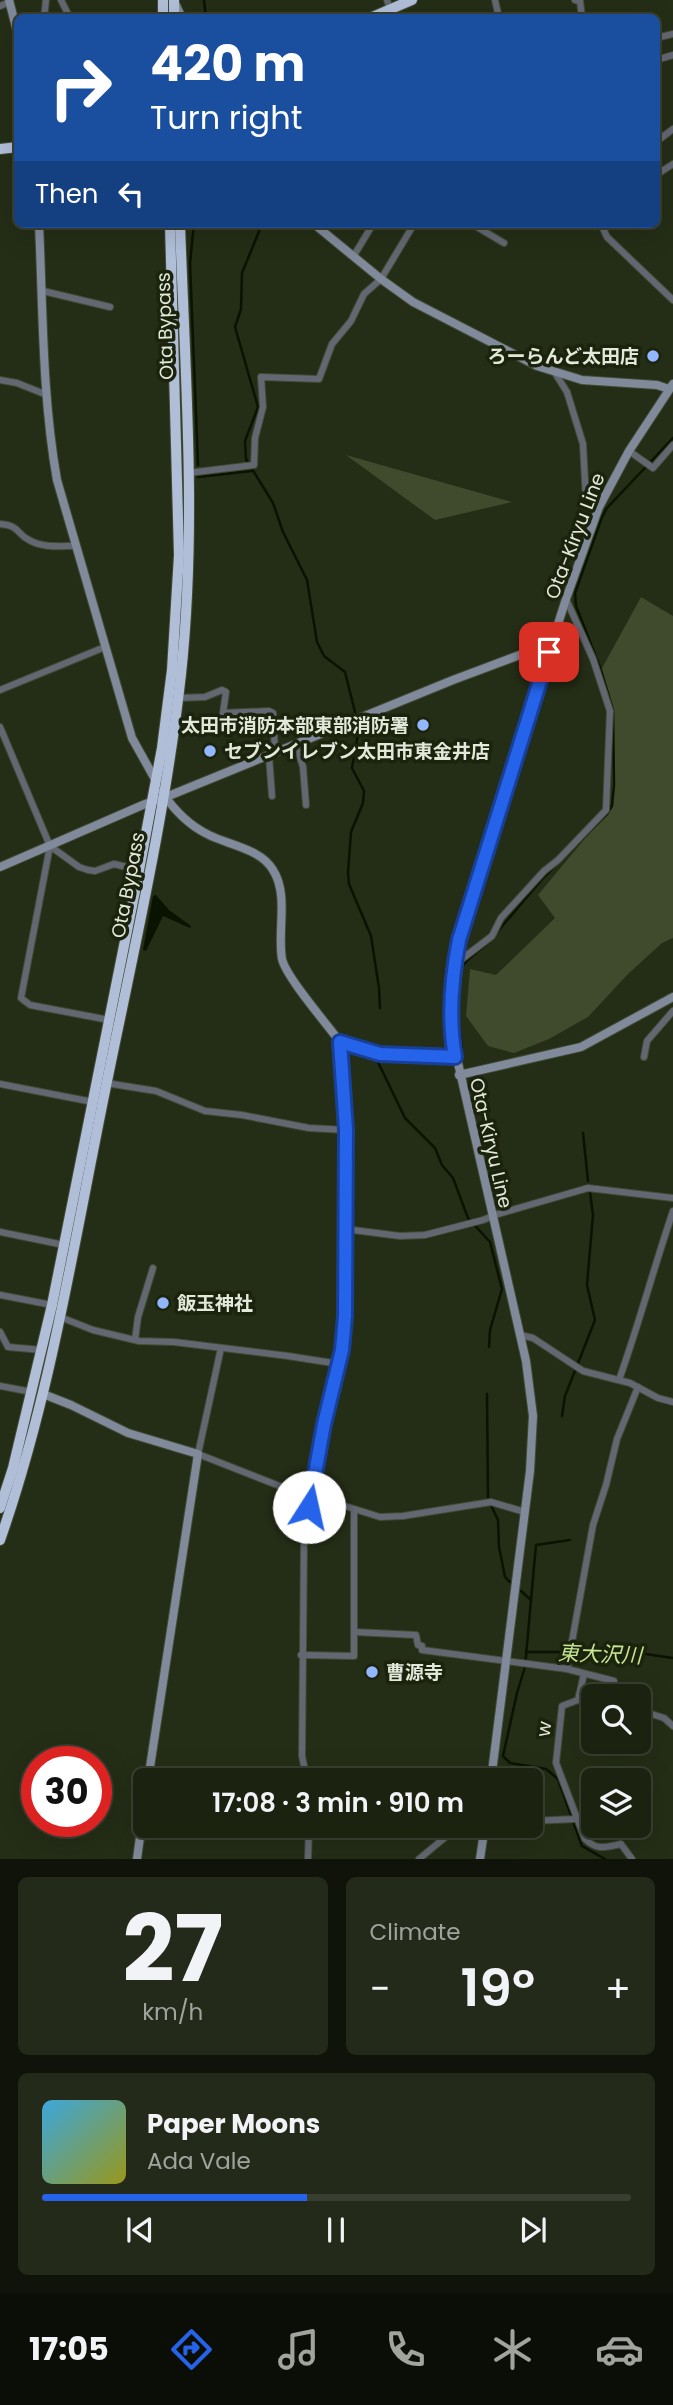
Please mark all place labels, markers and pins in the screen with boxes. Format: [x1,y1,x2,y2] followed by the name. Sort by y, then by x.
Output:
[488,343,639,370] place label: ろーらんど太田店
[645,348,661,364] marker: ろーらんど太田店
[519,622,579,682] pin
[181,712,409,739] place label: 太田市消防本部東部消防署
[415,717,431,733] marker: 太田市消防本部東部消防署
[224,738,490,765] place label: セブンイレブン太田市東金井店
[202,743,218,759] marker: セブンイレブン太田市東金井店
[177,1290,253,1317] place label: 飯玉神社
[155,1295,171,1311] marker: 飯玉神社
[386,1659,443,1686] place label: 曹源寺
[364,1664,380,1680] marker: 曹源寺

